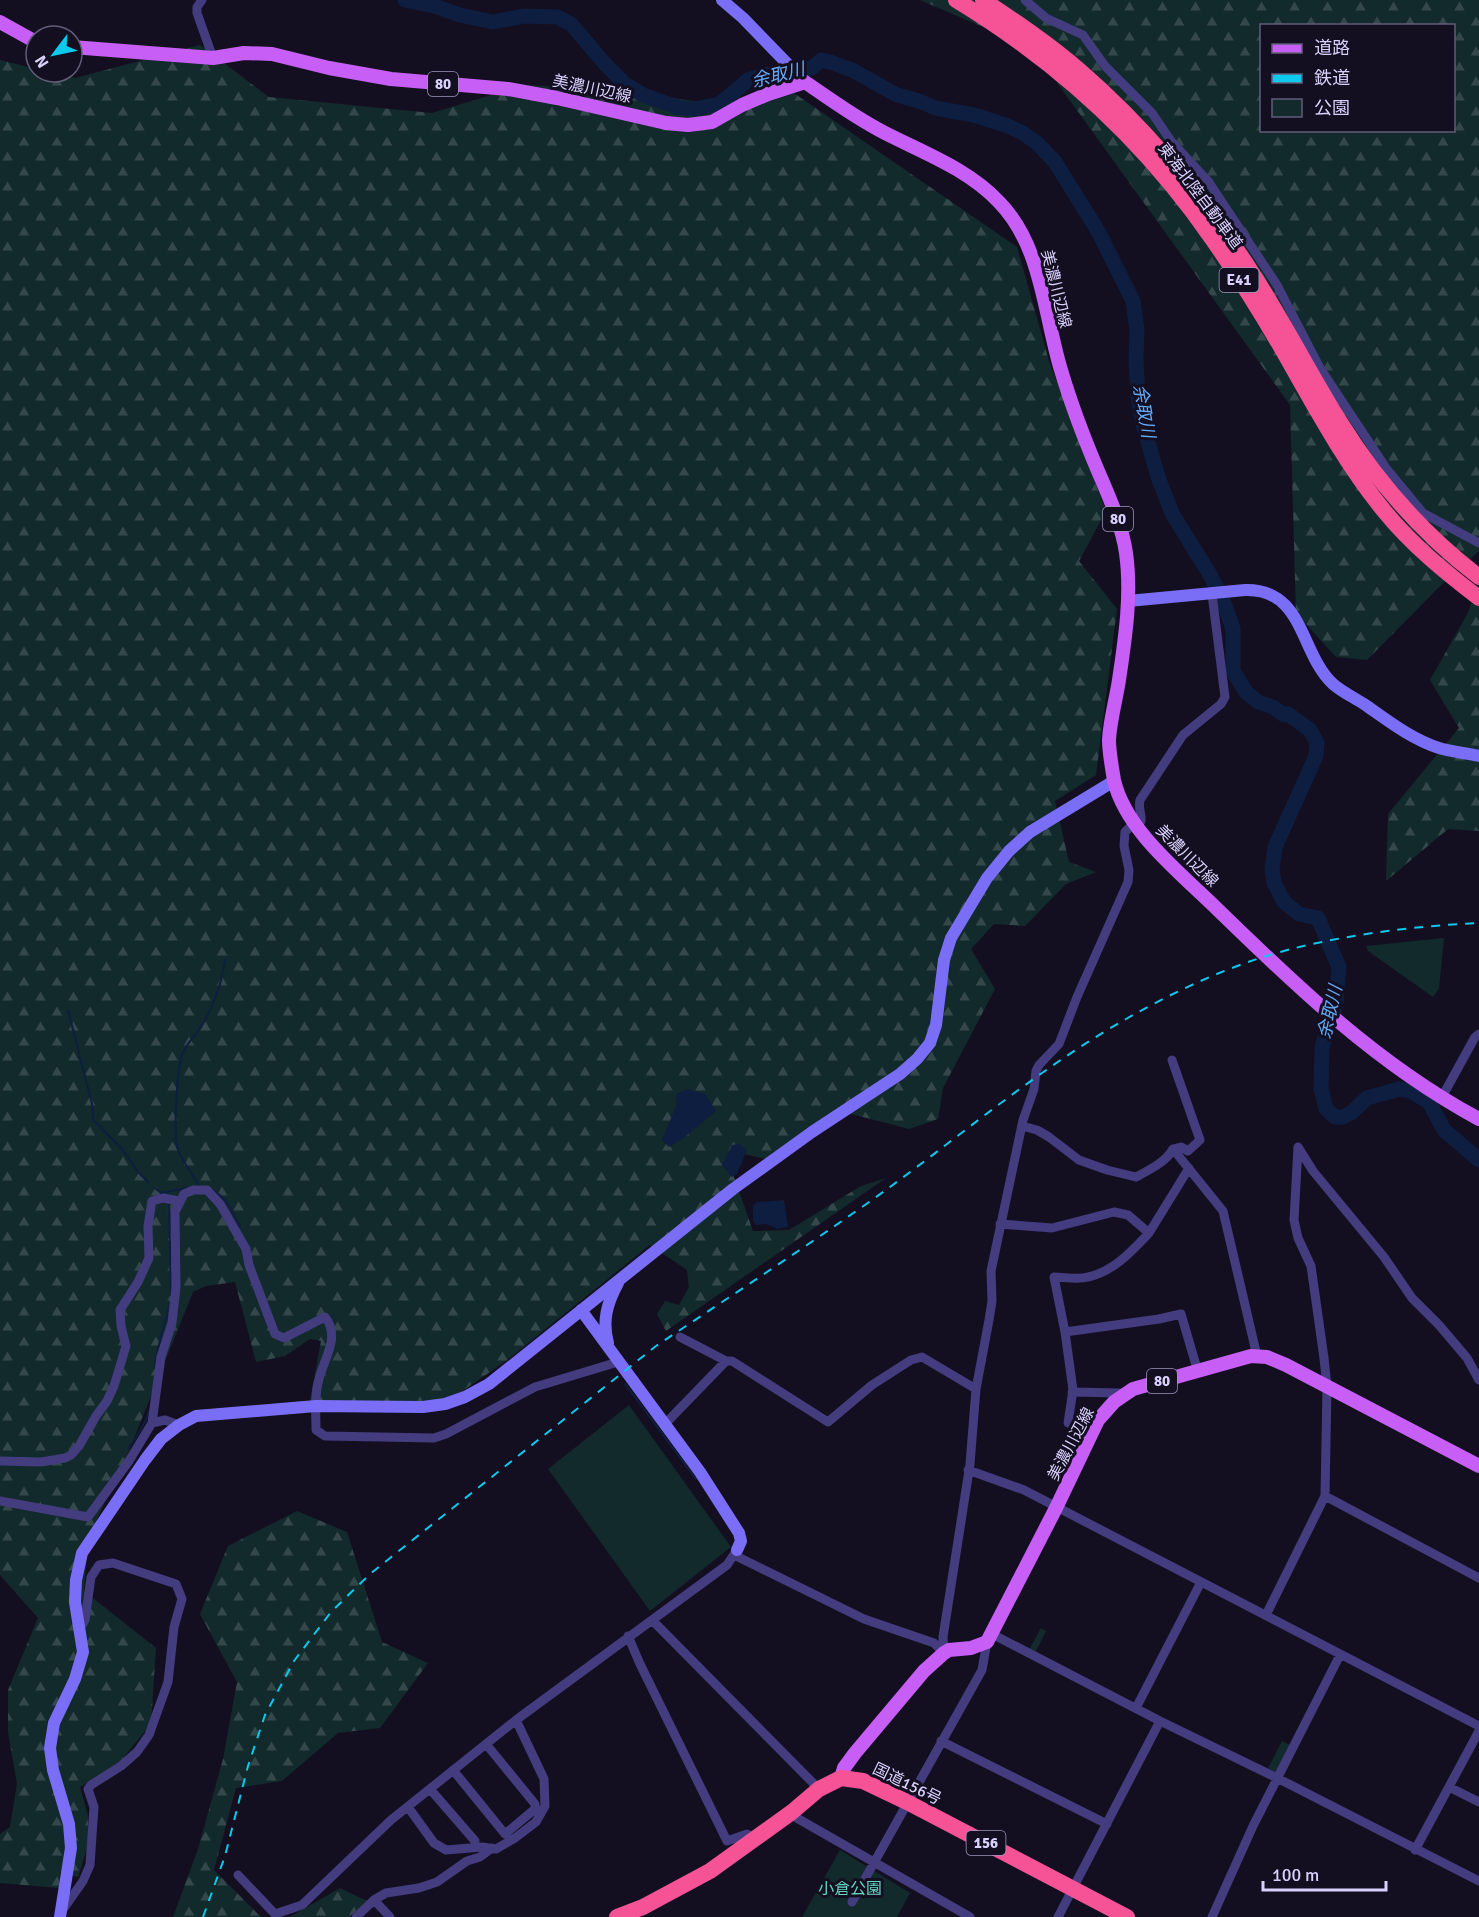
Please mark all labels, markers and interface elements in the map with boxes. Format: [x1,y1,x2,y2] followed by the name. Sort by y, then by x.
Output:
[24,24,84,84] north arrow
[1260,24,1455,132] legend
[1314,37,1350,59] text: 道路
[31,51,54,71] text: N
[749,57,809,92] water label: 余取川
[1314,67,1350,89] text: 鉄道
[551,71,633,107] street label: 美濃川辺線
[428,72,458,96] road number: 80
[1314,97,1350,119] text: 公園
[1153,139,1247,253] street label: 東海北陸自動車道
[1037,248,1075,330] street label: 美濃川辺線
[1220,268,1258,292] road number: E41
[1128,383,1160,441] water label: 余取川
[1103,507,1133,531] road number: 80
[1152,821,1222,891] street label: 美濃川辺線
[1313,981,1347,1041] water label: 余取川
[1147,1369,1177,1393] road number: 80
[1043,1404,1099,1484] street label: 美濃川辺線
[869,1759,945,1809] street label: 国道156号
[966,1831,1006,1855] road number: 156
[1263,1854,1386,1892] scale bar
[1272,1864,1319,1886] text: 100 m
[818,1879,882,1899] park label: 小倉公園

